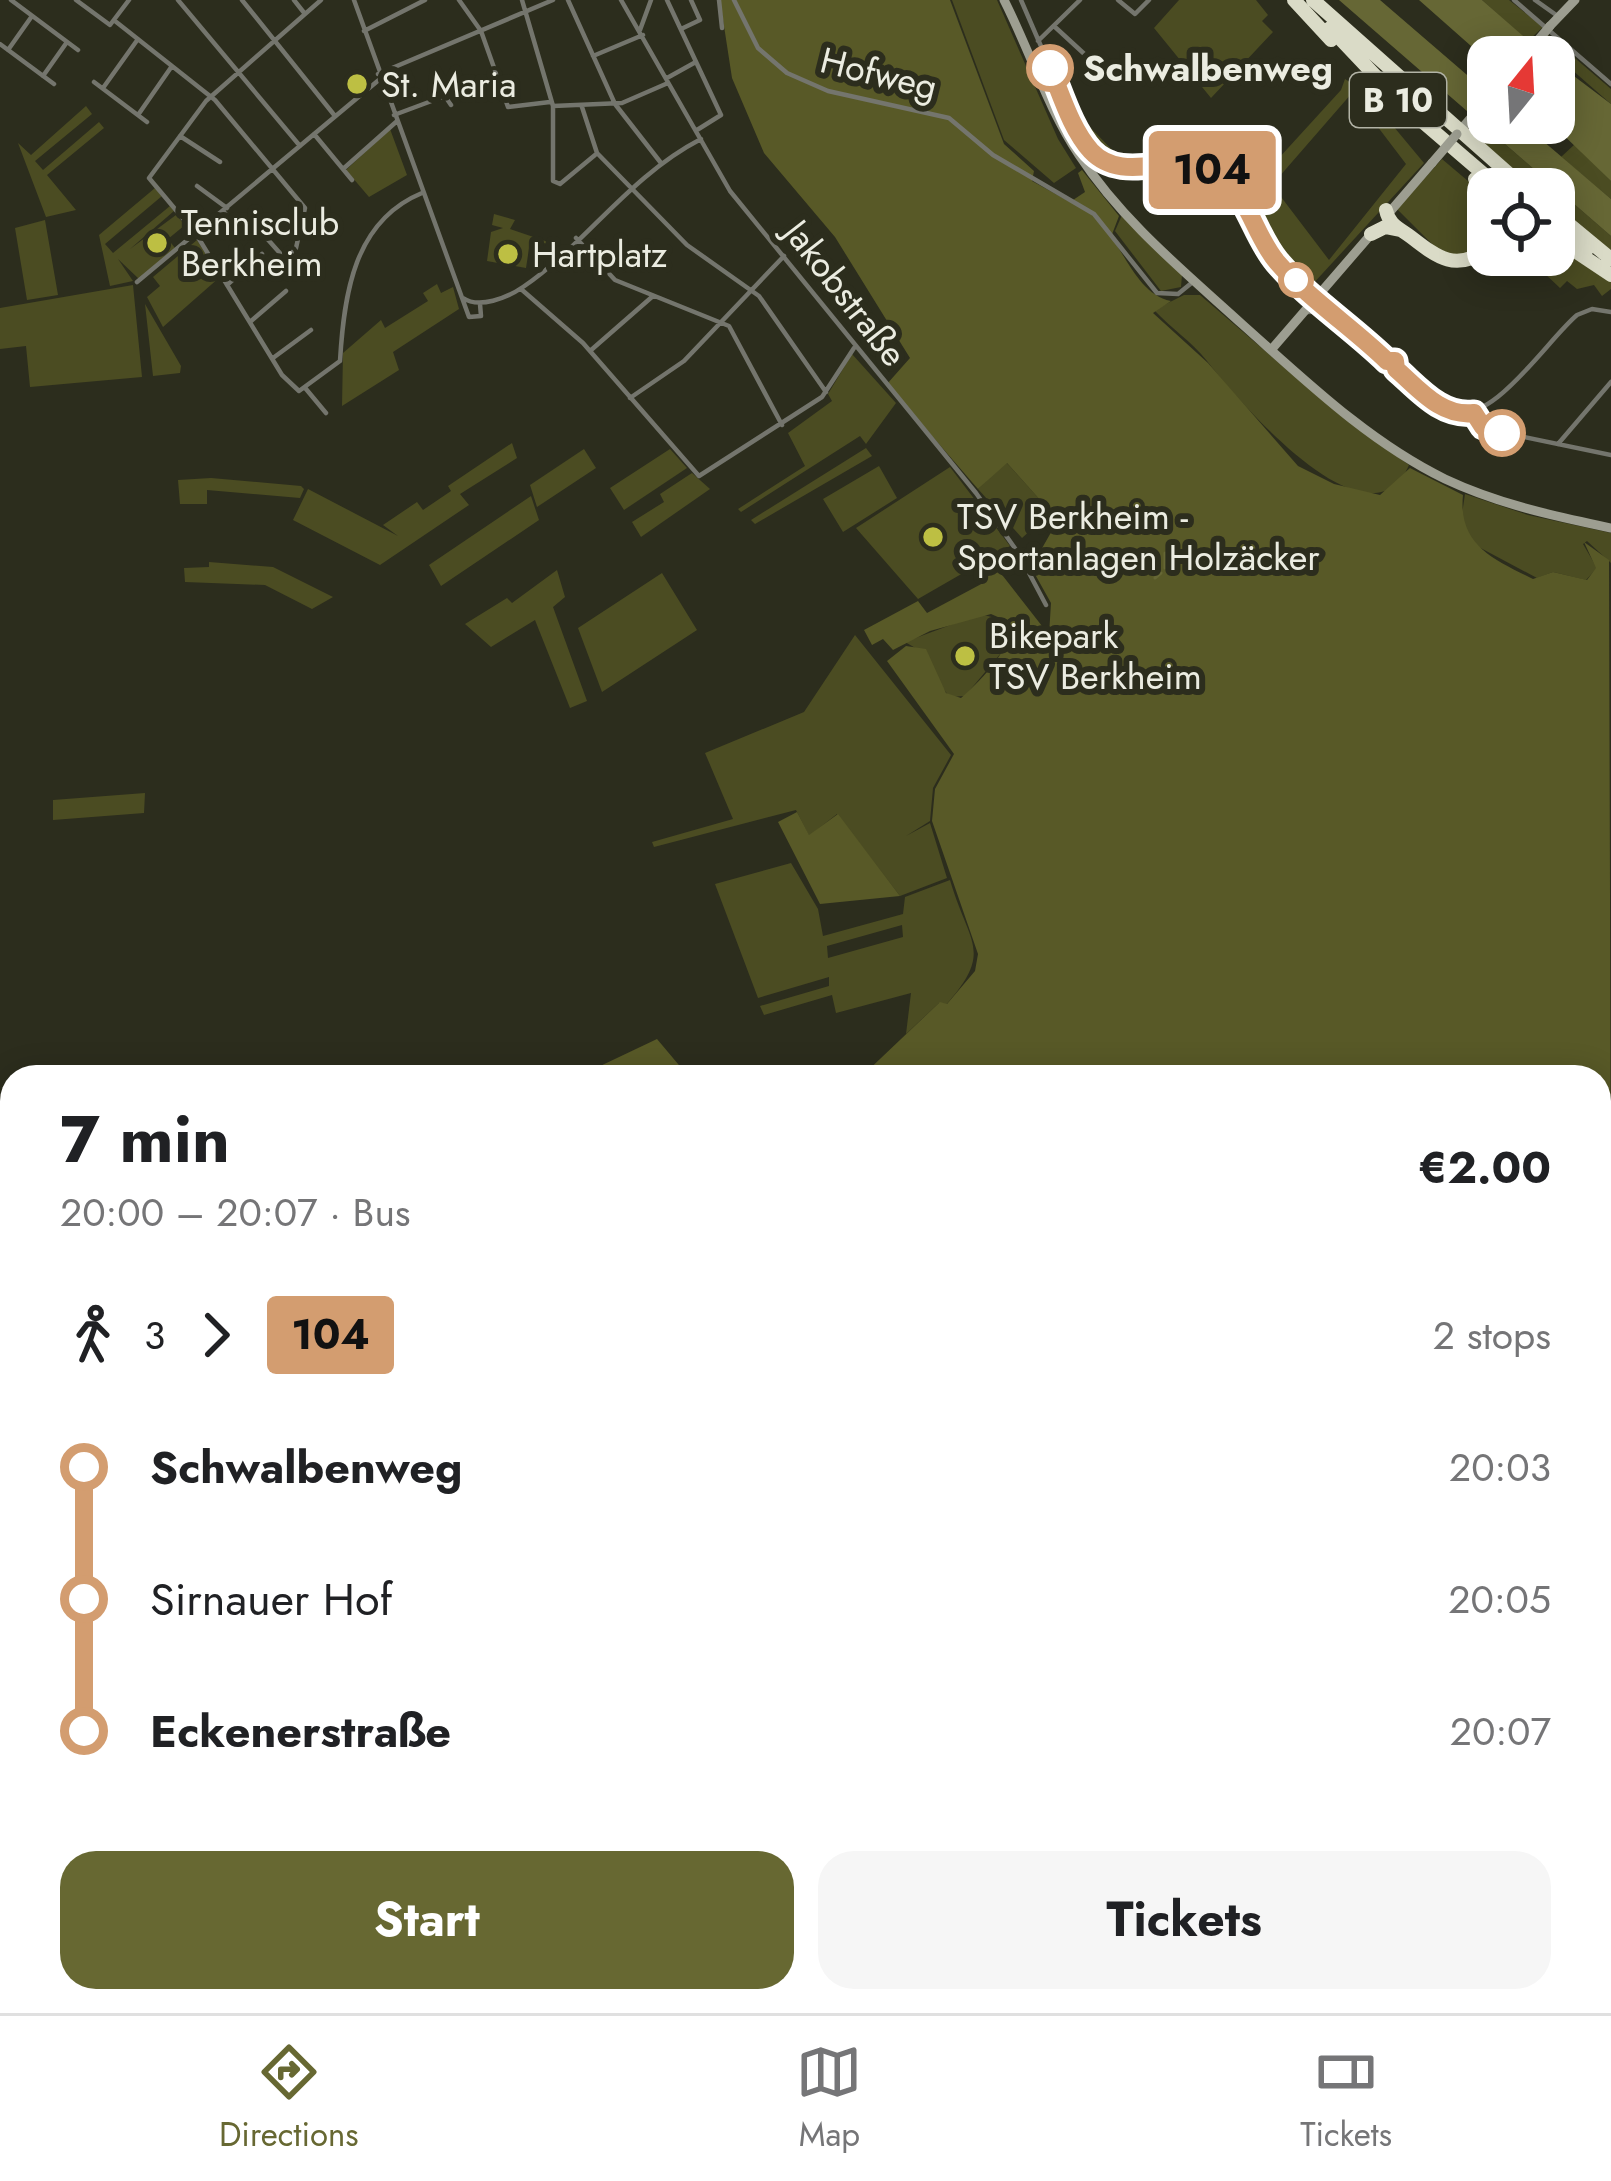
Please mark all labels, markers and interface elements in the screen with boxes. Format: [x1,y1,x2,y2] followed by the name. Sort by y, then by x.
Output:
[815,33,943,113] street label: Hofweg
[1467,36,1575,144] north arrow
[1467,36,1575,276] map controls
[1083,42,1333,94] place label: Schwalbenweg
[1028,46,1072,90] marker: Schwalbenweg
[381,58,516,110] place label: St. Maria
[344,71,370,97] marker: St. Maria
[1350,73,1446,127] road number: B 10
[1143,131,1281,209] line badge: 104
[1173,139,1251,200] text: 104
[1467,168,1575,276] button: locate
[181,196,339,289] place label: Tennisclub Berkheim
[770,206,920,377] street label: Jakobstraße
[532,228,668,280] place label: Hartplatz
[144,230,170,256] marker: Tennisclub Berkheim
[495,241,521,267] marker: Hartplatz
[1280,264,1312,296] unlabelled marker
[1480,411,1524,455] unlabelled marker
[957,490,1320,583] place label: TSV Berkheim - Sportanlagen Holzäcker
[920,524,946,550] marker: TSV Berkheim - Sportanlagen Holzäcker
[989,609,1202,702] place label: Bikepark TSV Berkheim
[952,643,978,669] marker: Bikepark TSV Berkheim
[60,1091,230,1187] text: 7 min
[1418,1135,1551,1200] text: €2.00
[60,1184,411,1241] text: 20:00 – 20:07 · Bus
[60,1302,126,1368] icon: walk
[183,1302,249,1368] icon: forward
[291,1304,370,1365] text: 104
[144,1307,165,1364] text: 3
[1433,1307,1551,1364] text: 2 stops
[150,1435,462,1500] text: Schwalbenweg
[1449,1439,1551,1496] text: 20:03
[150,1567,392,1632] text: Sirnauer Hof
[1448,1571,1551,1628] text: 20:05
[150,1699,451,1764] text: Eckenerstraße
[1450,1703,1551,1760] text: 20:07
[60,1851,794,1989] button: Start
[818,1851,1551,1989] button: Tickets
[219,2039,359,2158] tab: Directions
[796,2039,862,2158] tab: Map
[1300,2039,1392,2158] tab: Tickets

